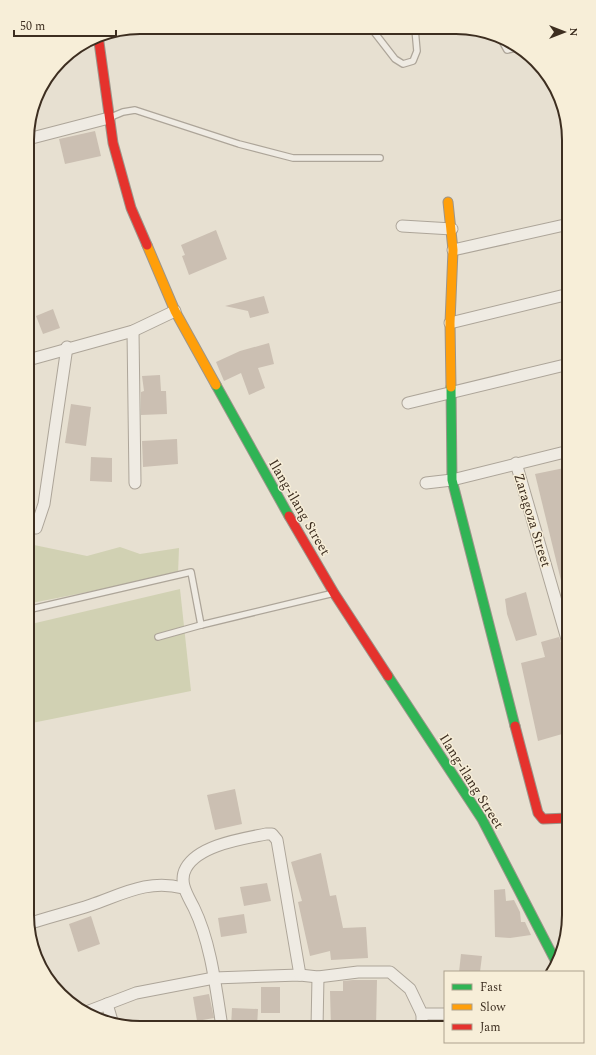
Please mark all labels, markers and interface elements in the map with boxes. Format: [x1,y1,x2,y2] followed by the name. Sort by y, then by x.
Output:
[14,12,116,38] scale bar
[544,12,584,52] north arrow
[20,17,45,36] text: 50 m
[565,28,582,37] text: N
[263,455,336,560] street label: Ilang-ilang Street
[508,471,557,570] street label: Zaragoza Street
[434,730,509,833] street label: Ilang-ilang Street
[444,971,584,1043] legend
[480,978,502,997] text: Fast
[480,998,506,1017] text: Slow
[480,1018,501,1037] text: Jam

